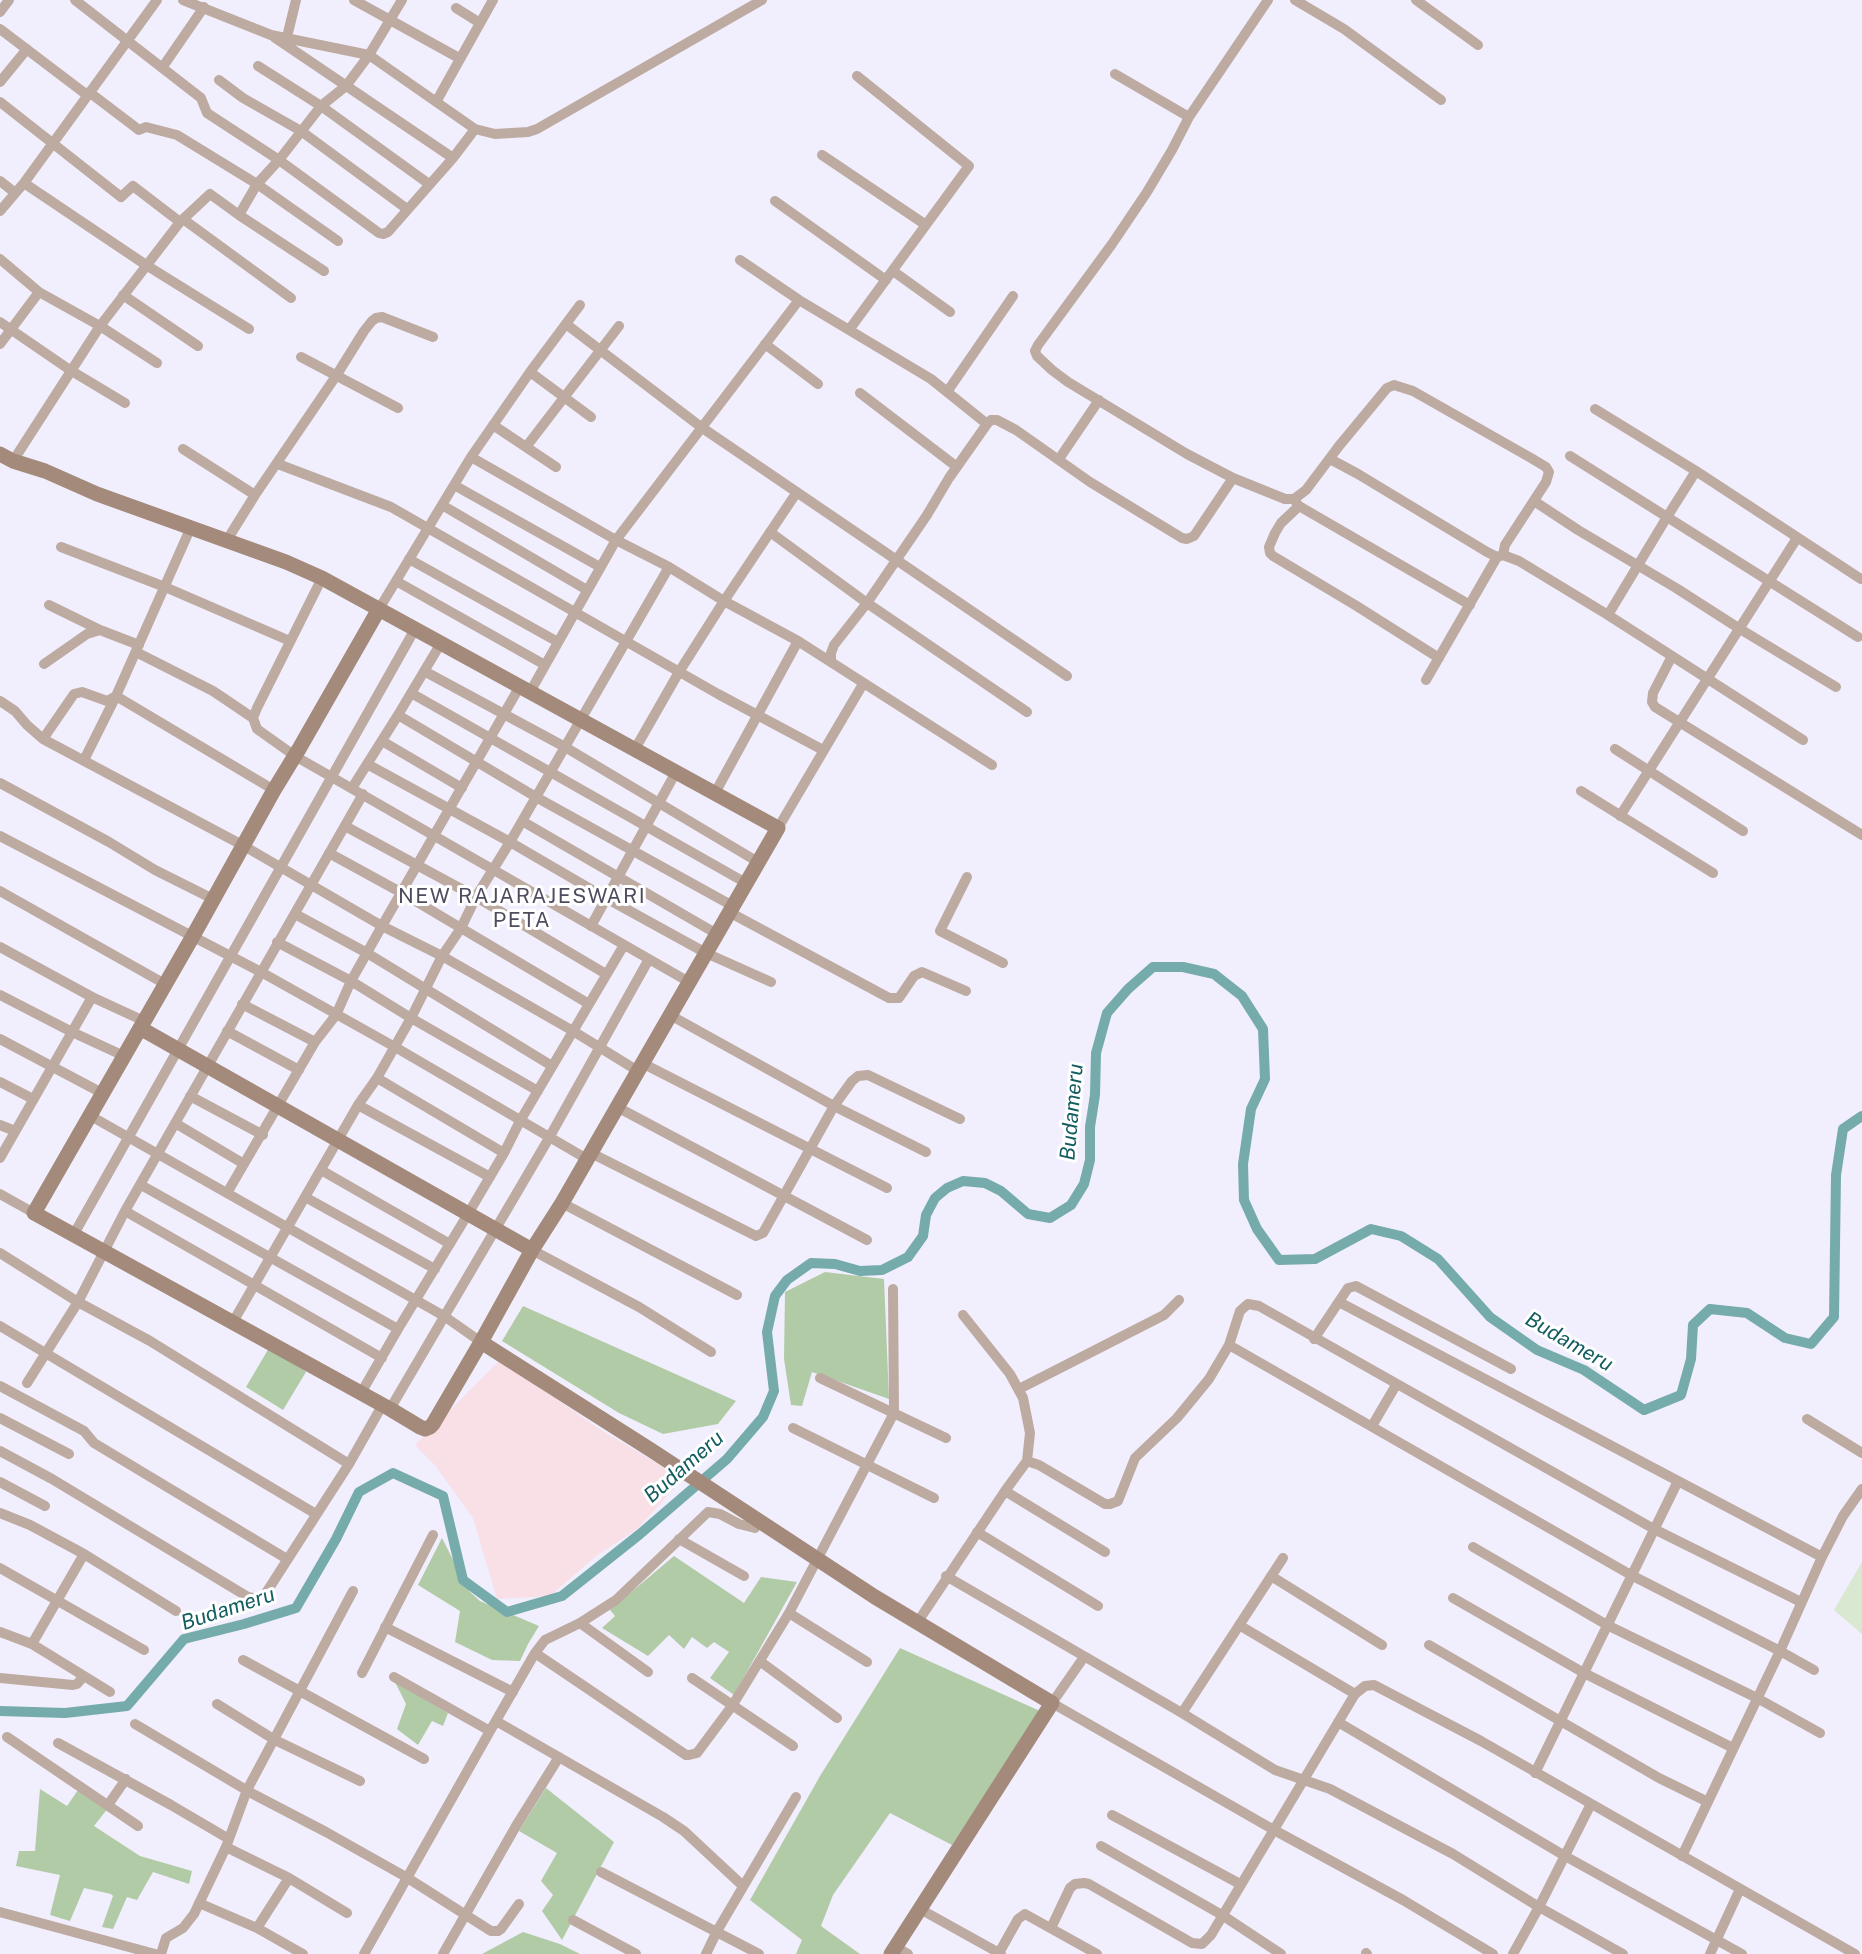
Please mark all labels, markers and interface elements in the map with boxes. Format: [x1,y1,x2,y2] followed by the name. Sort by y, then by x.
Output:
[398,884,646,934] district label: NEW RAJARAJESWARI PETA
[1055,1062,1089,1162] water label: Budameru
[1521,1307,1617,1377] water label: Budameru
[639,1426,729,1508] water label: Budameru
[178,1582,278,1636] water label: Budameru

